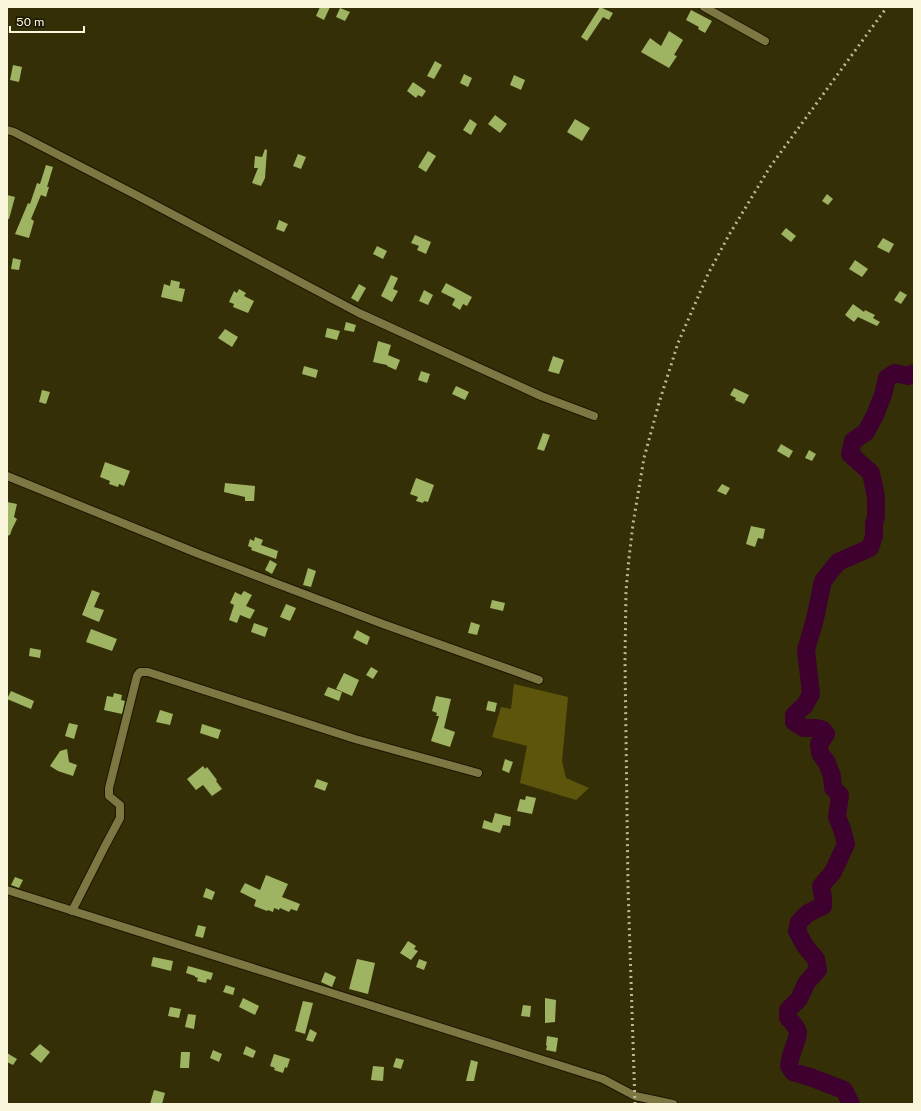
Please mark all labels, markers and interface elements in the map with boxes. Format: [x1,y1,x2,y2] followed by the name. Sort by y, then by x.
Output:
[10,8,84,34] scale bar
[16,15,44,29] text: 50 m

